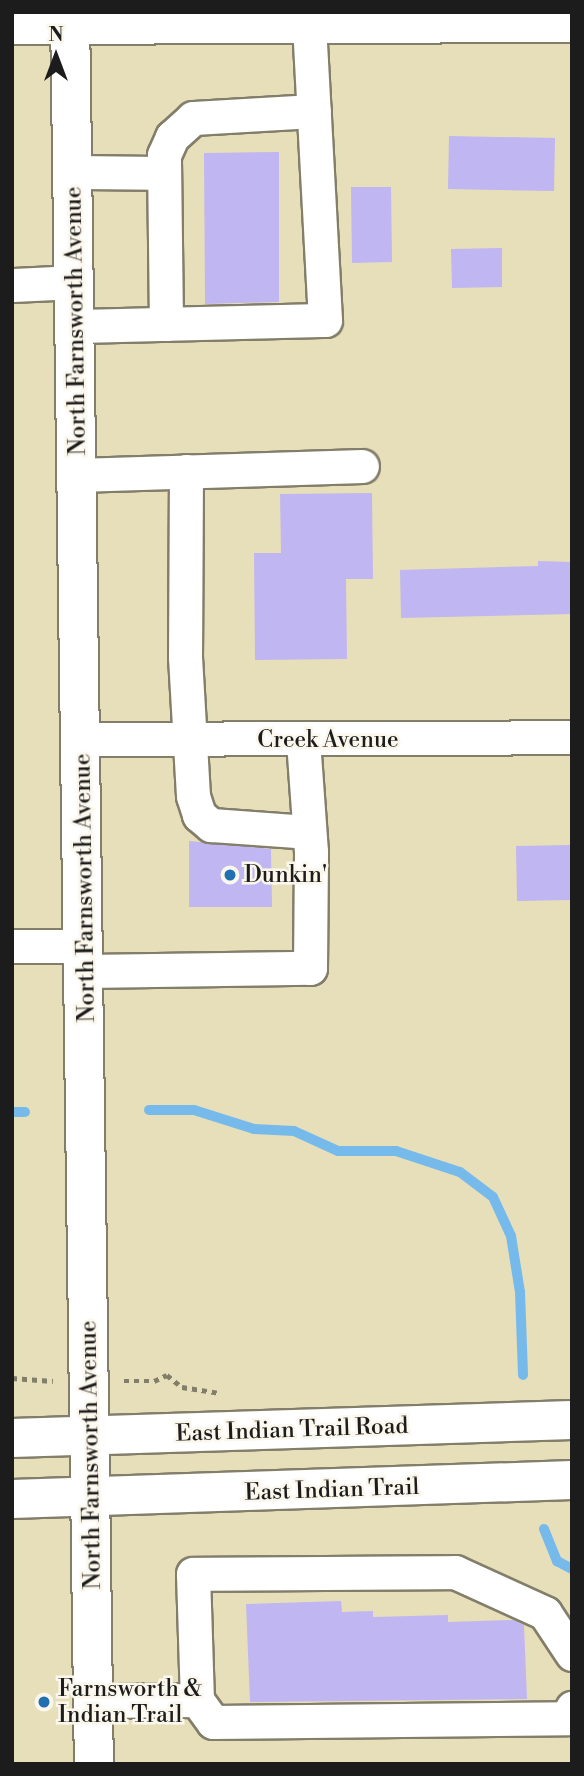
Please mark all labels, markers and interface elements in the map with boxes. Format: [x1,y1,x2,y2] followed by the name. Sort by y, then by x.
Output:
[21,21,91,91] north arrow
[48,23,64,47] text: N
[60,186,92,456] street label: North Farnsworth Avenue
[257,726,399,754] street label: Creek Avenue
[69,753,101,1023] street label: North Farnsworth Avenue
[244,861,327,889] place label: Dunkin'
[222,867,238,883] marker: Dunkin'
[75,1320,107,1590] street label: North Farnsworth Avenue
[175,1412,409,1448] street label: East Indian Trail Road
[244,1473,420,1507] street label: East Indian Trail
[58,1675,202,1729] place label: Farnsworth & Indian Trail
[36,1694,52,1710] marker: Farnsworth & Indian Trail

